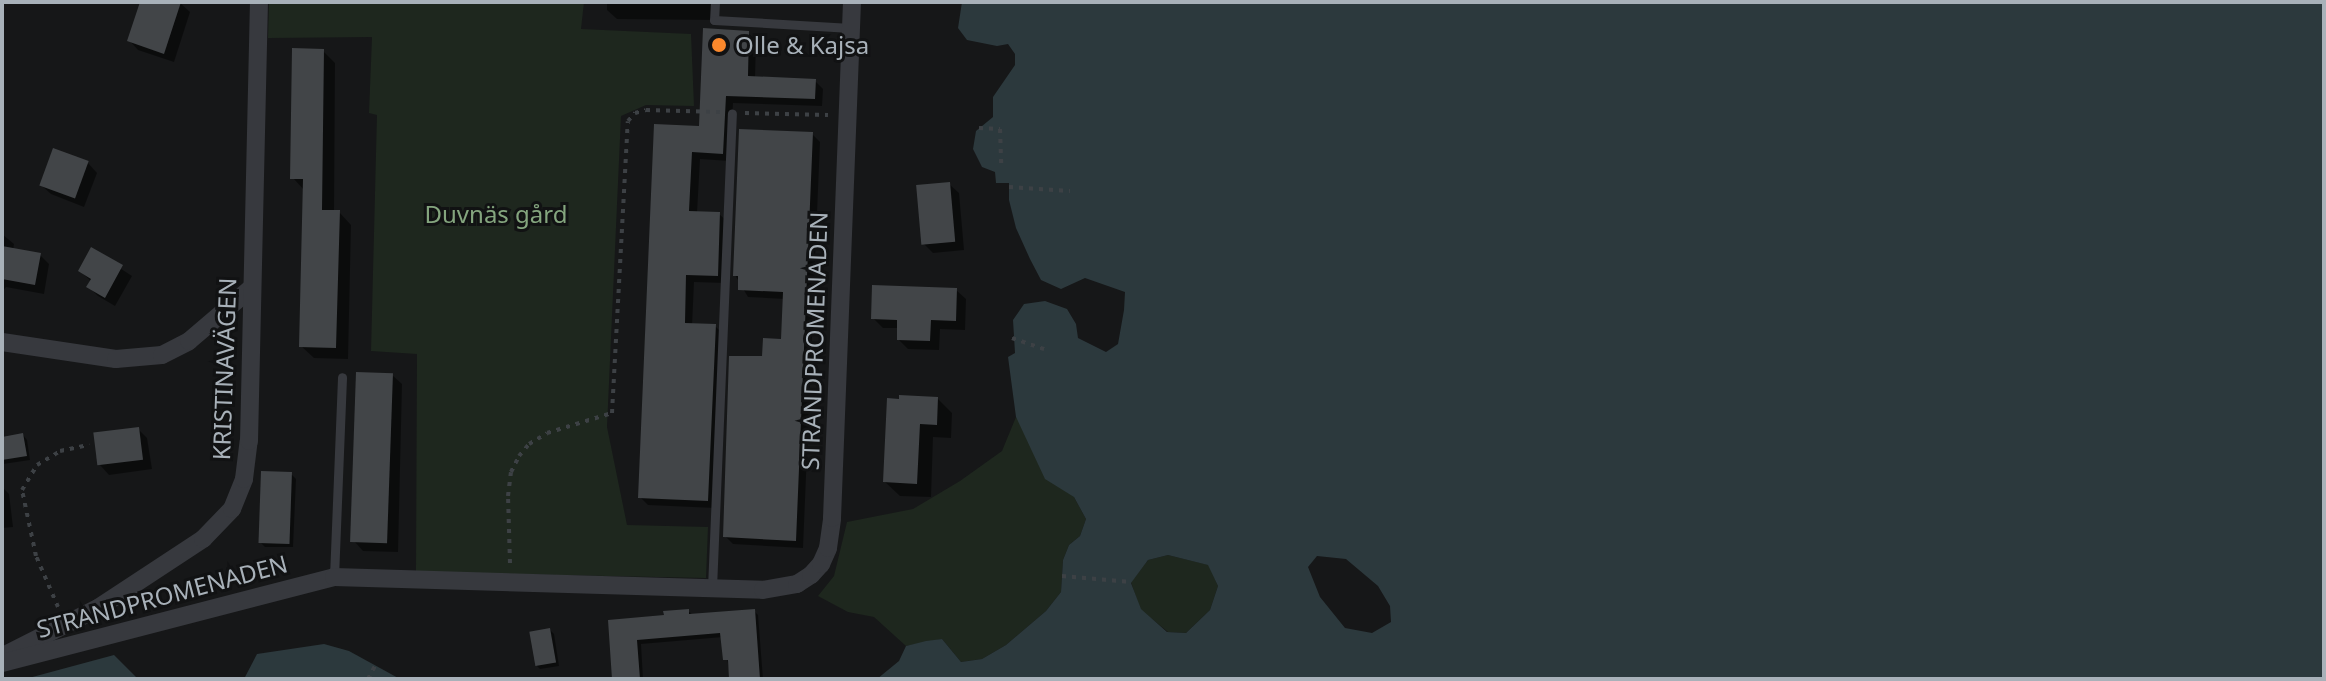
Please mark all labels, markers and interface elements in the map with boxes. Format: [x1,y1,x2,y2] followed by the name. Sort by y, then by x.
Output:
[735,31,869,59] place label: Olle & Kajsa
[710,36,728,54] marker: Olle & Kajsa
[425,200,567,228] park label: Duvnäs gård
[795,211,833,471] street label: STRANDPROMENADEN
[206,277,242,461] street label: KRISTINAVÄGEN
[33,549,291,643] street label: STRANDPROMENADEN

